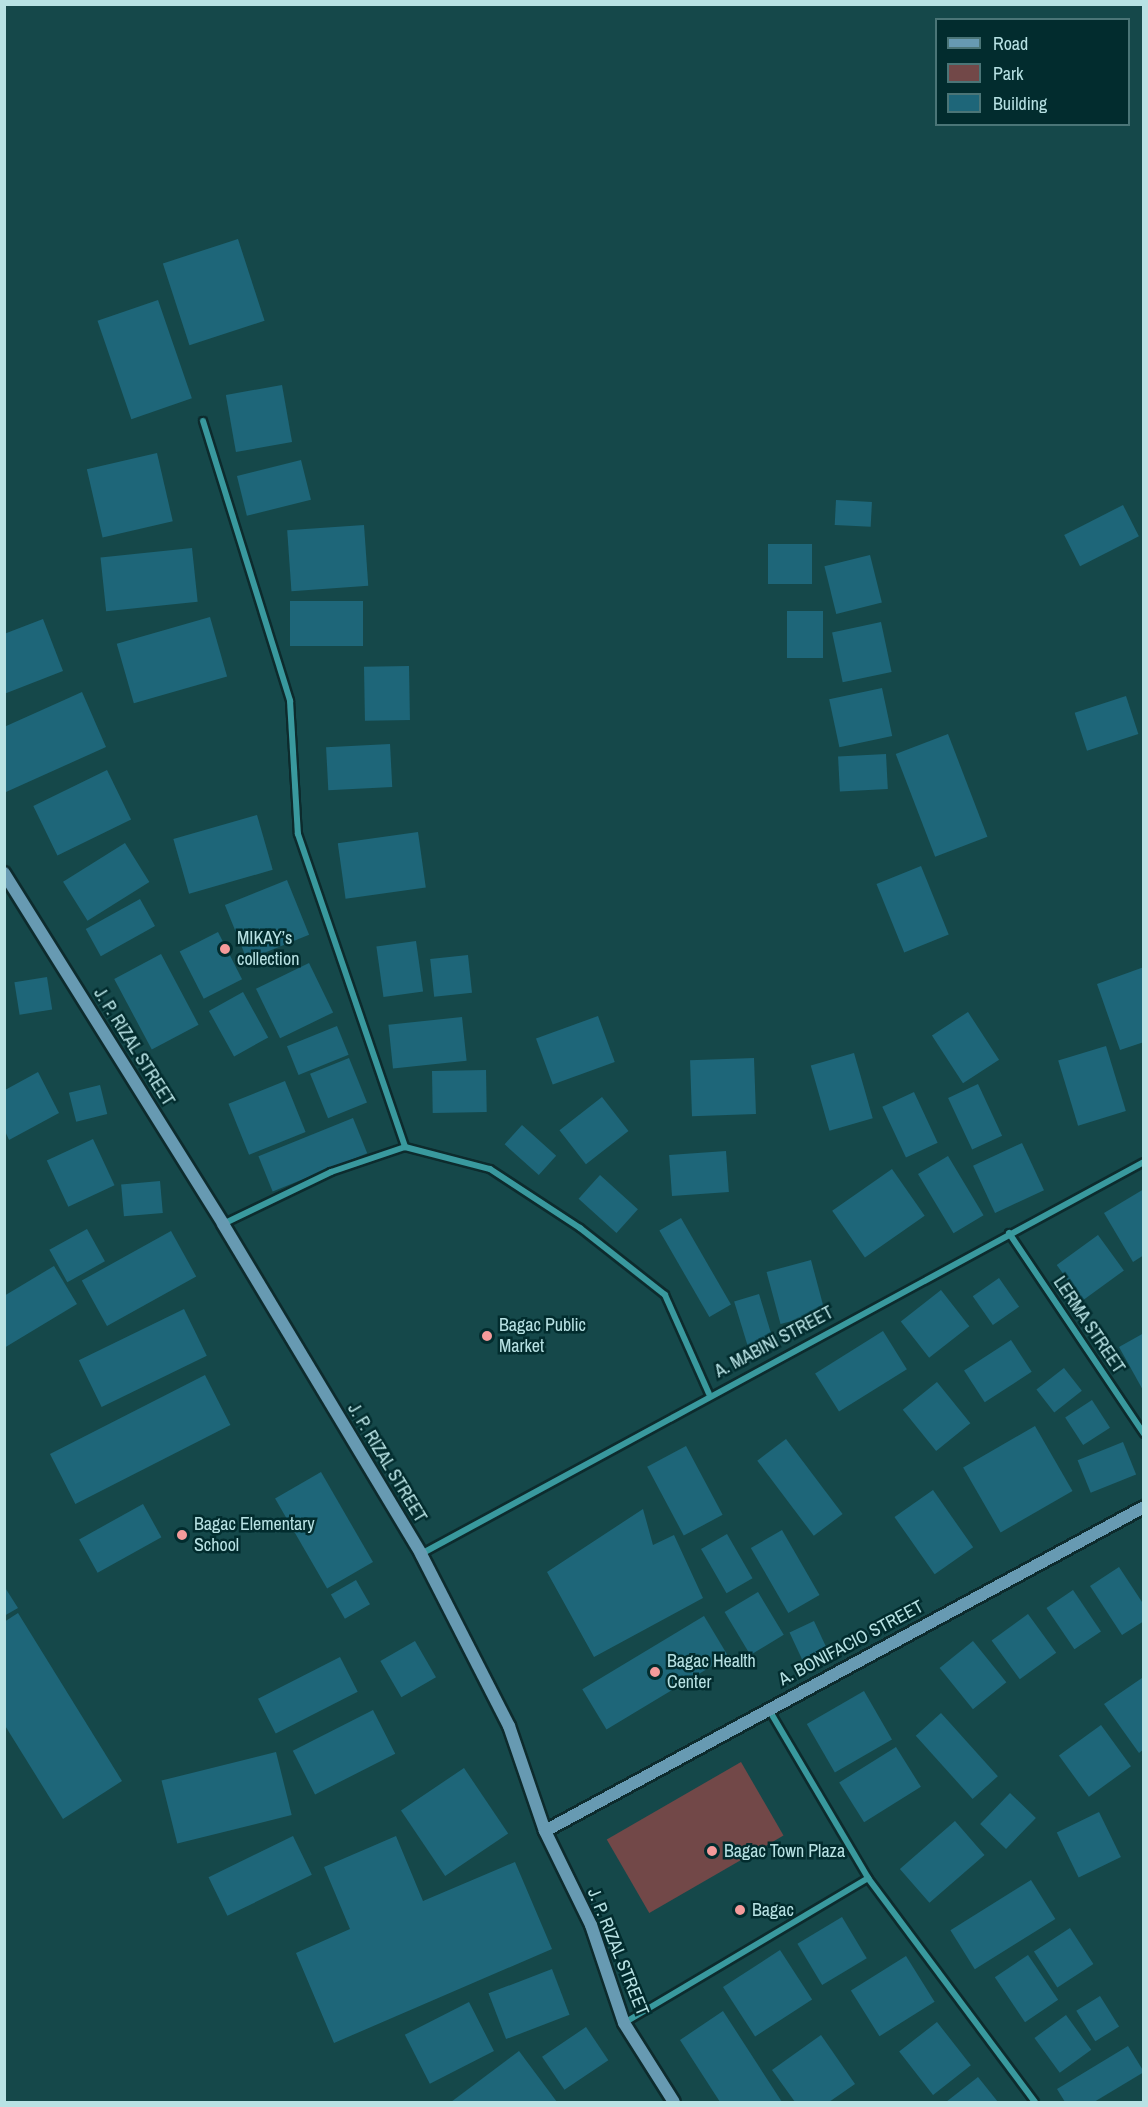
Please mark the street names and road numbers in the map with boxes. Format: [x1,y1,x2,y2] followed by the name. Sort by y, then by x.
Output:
[89,984,179,1110] street label: J. P. RIZAL STREET
[1048,1272,1130,1378] street label: LERMA STREET
[711,1302,837,1382] street label: A. MABINI STREET
[343,1399,431,1527] street label: J. P. RIZAL STREET
[775,1596,927,1690] street label: A. BONIFACIO STREET
[583,1885,653,2019] street label: J. P. RIZAL STREET

